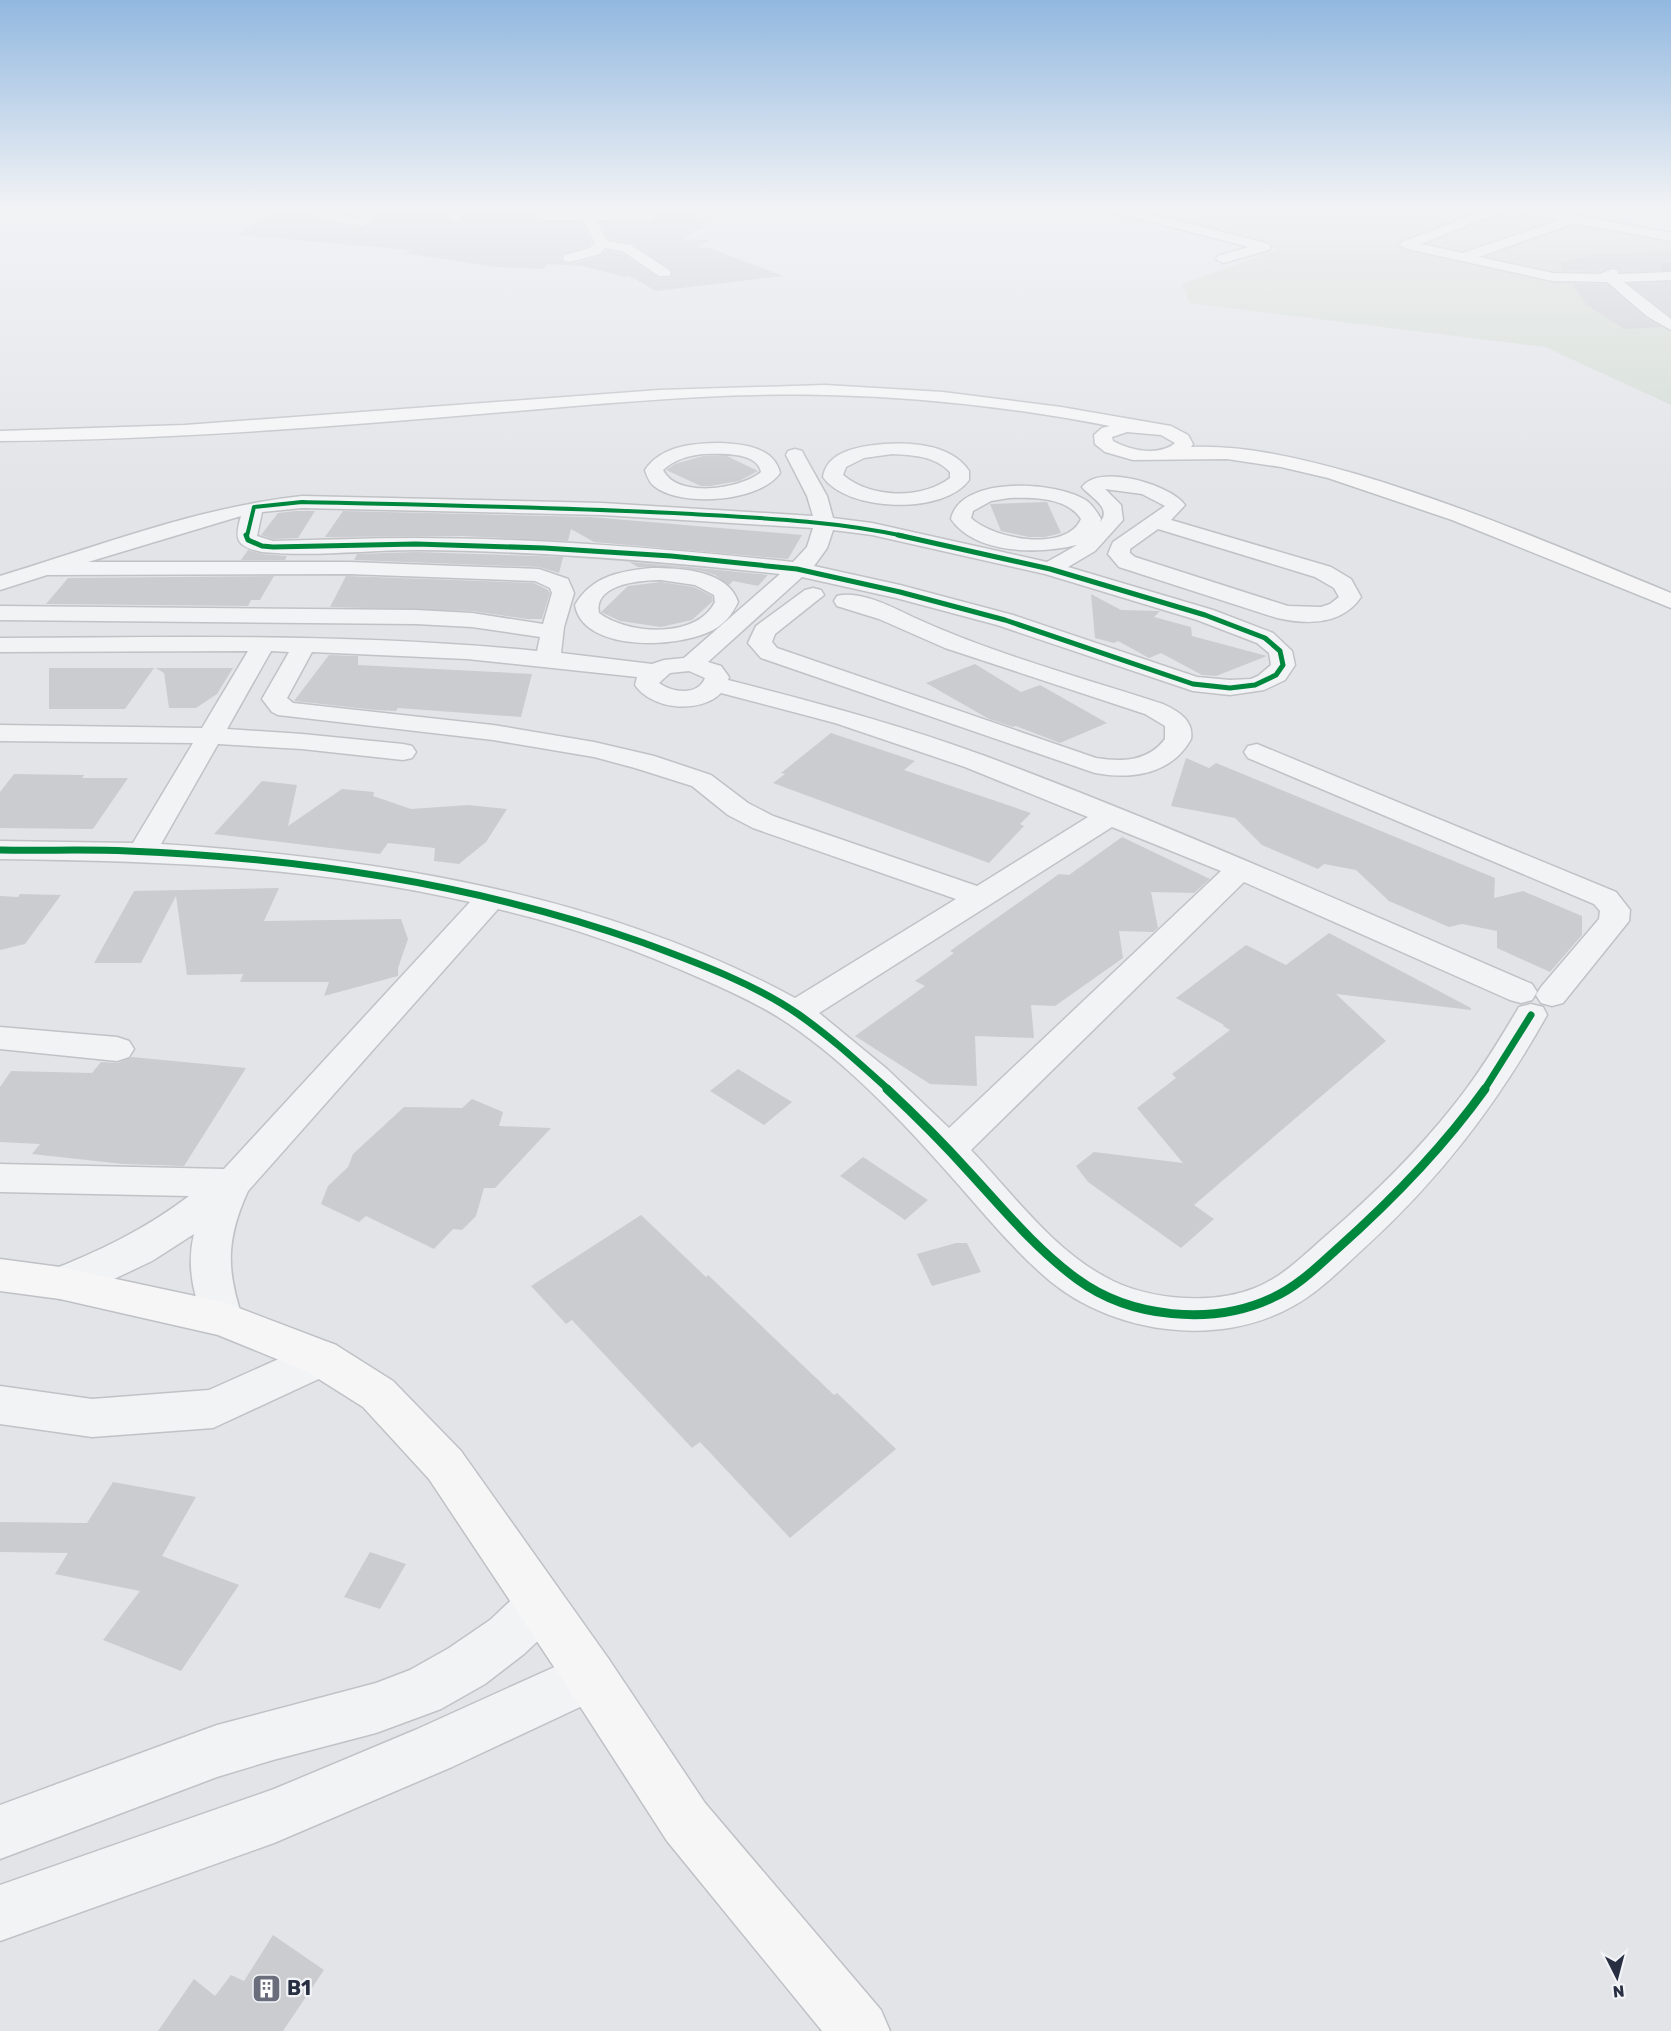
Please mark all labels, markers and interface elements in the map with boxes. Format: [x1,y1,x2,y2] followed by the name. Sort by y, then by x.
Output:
[1587,1947,1647,2007] north arrow
[250,1972,282,2004] building icon: B1
[287,1976,311,2000] place label: B1
[1612,1981,1625,2001] text: N

